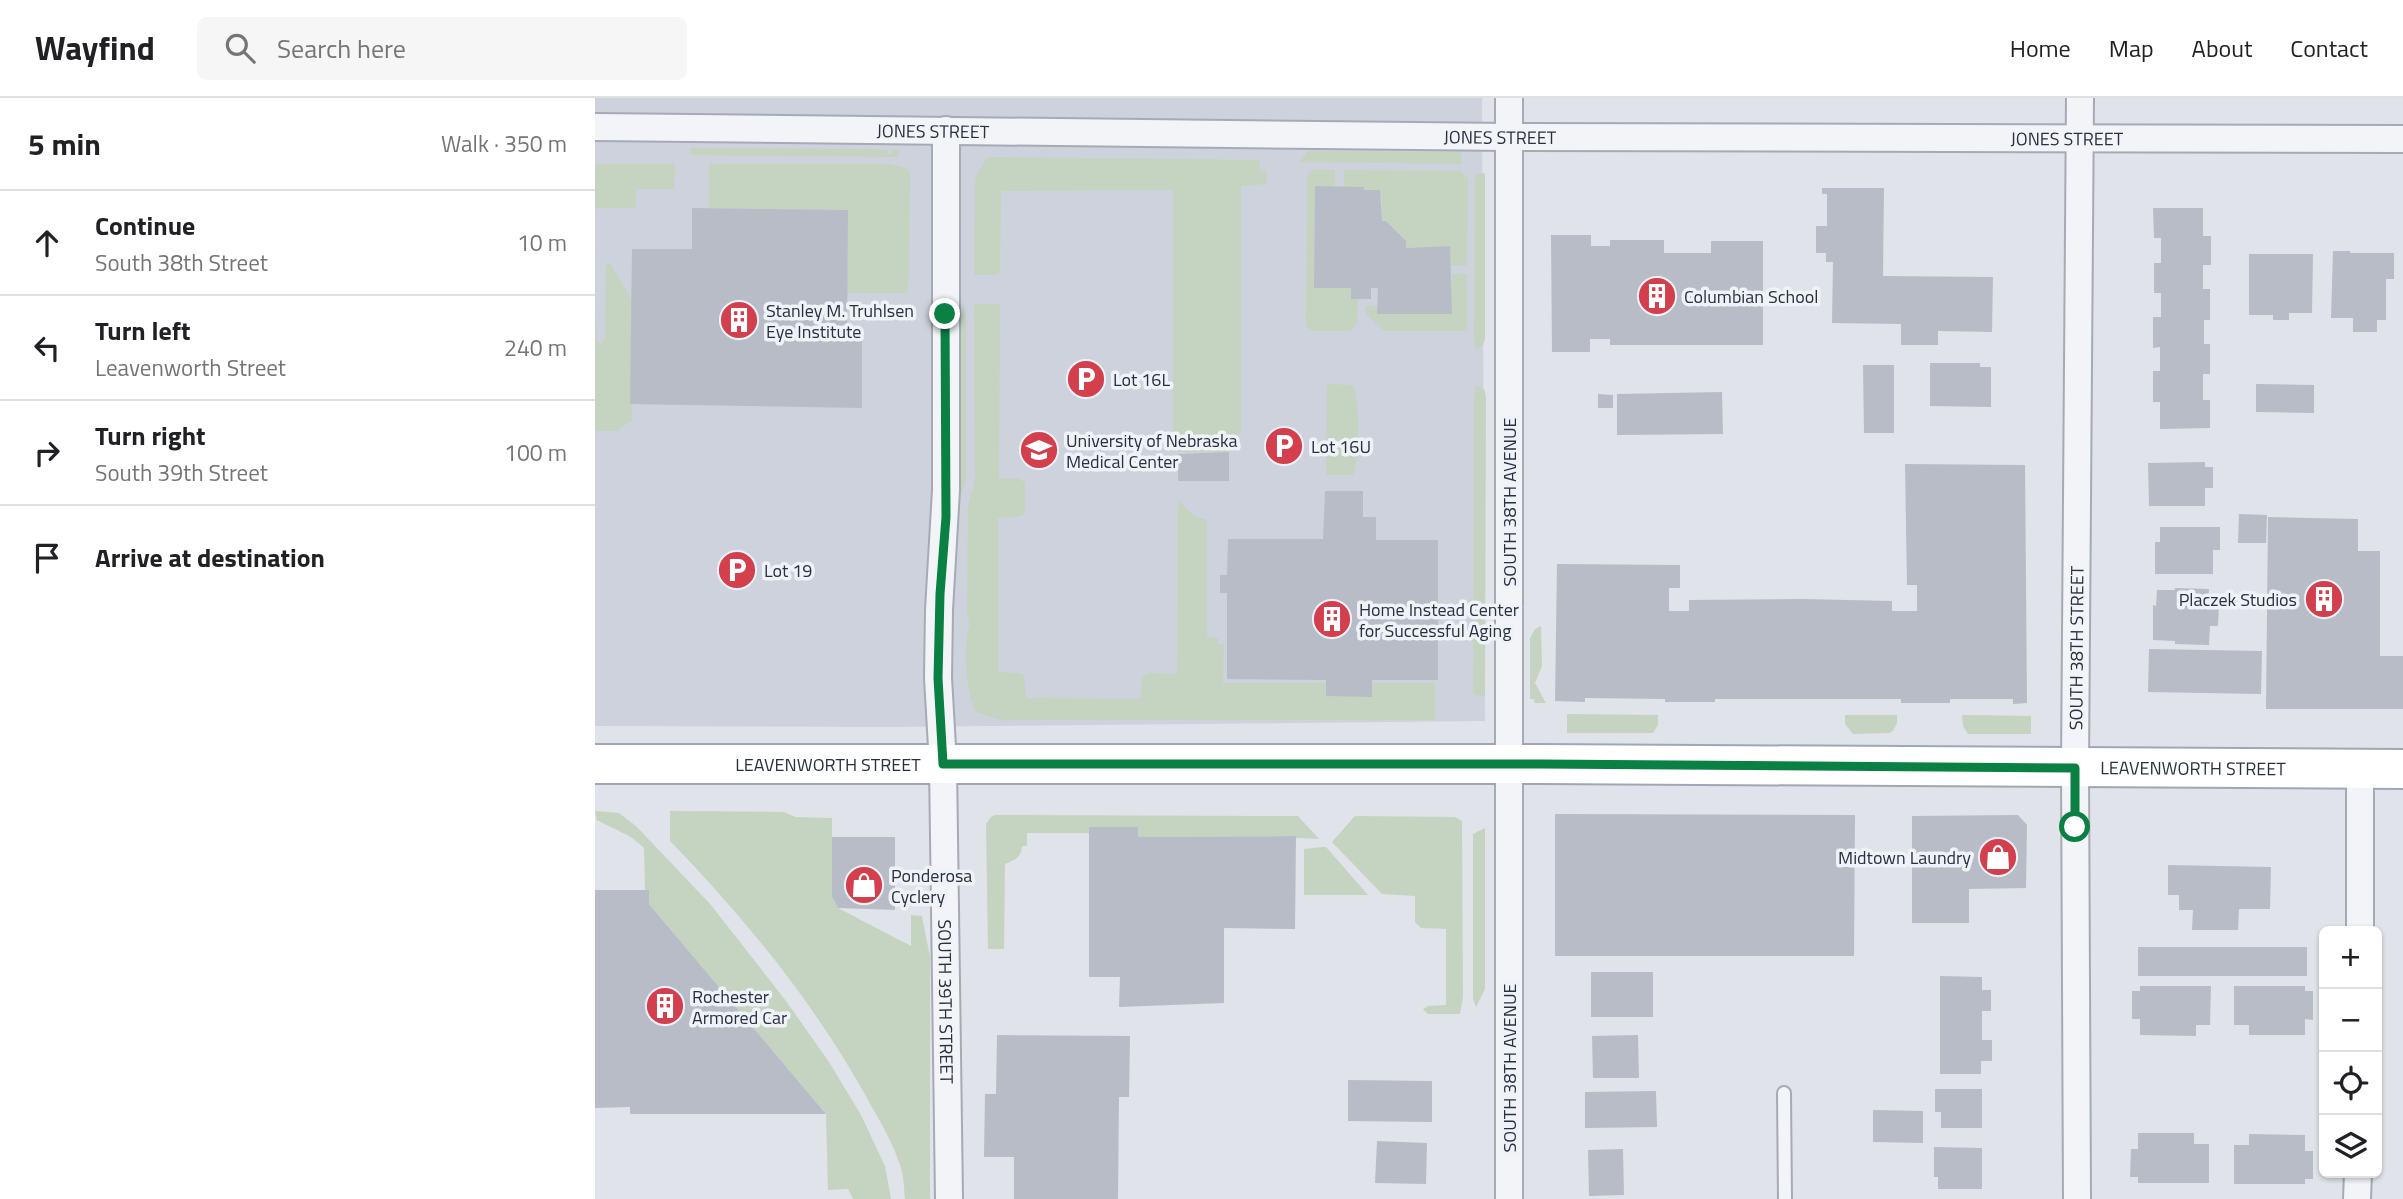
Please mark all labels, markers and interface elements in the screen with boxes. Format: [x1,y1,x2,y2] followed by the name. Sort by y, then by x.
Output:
[197,17,687,80] search box
[35,23,155,73] text: Wayfind
[221,29,259,67] icon: search
[277,29,406,68] text: Search here
[2010,30,2071,66] text: Home
[2109,30,2154,66] text: Map
[2192,30,2252,66] text: About
[2290,30,2368,66] text: Contact
[877,117,990,145] street label: JONES STREET
[28,121,101,167] text: 5 min
[1443,123,1557,151] street label: JONES STREET
[2011,125,2124,152] street label: JONES STREET
[441,126,567,161] text: Walk · 350 m
[95,206,195,245] text: Continue
[28,224,66,262] icon: ahead
[517,225,567,260] text: 10 m
[95,245,268,280] text: South 38th Street
[1636,275,1678,317] building icon: Columbian School
[1684,283,1818,310] place label: Columbian School
[766,297,914,345] place label: Stanley M. Truhlsen Eye Institute
[929,298,960,329] route end
[718,299,760,341] building icon: Stanley M. Truhlsen Eye Institute
[95,311,190,350] text: Turn left
[28,329,66,367] icon: left
[504,330,567,365] text: 240 m
[95,350,286,385] text: Leavenworth Street
[1065,358,1107,400] parking icon: Lot 16L
[1113,366,1170,393] place label: Lot 16L
[95,416,206,455] text: Turn right
[1496,418,1523,586] street label: SOUTH 38TH AVENUE
[1263,425,1305,467] parking icon: Lot 16U
[1066,427,1238,475] place label: University of Nebraska Medical Center
[1018,429,1060,471] school or university icon: University of Nebraska Medical Center
[1311,433,1371,460] place label: Lot 16U
[28,434,66,472] icon: right
[504,435,567,470] text: 100 m
[95,455,268,490] text: South 39th Street
[95,538,325,577] text: Arrive at destination
[28,539,66,577] icon: arrive
[716,549,758,591] parking icon: Lot 19
[764,557,812,584] place label: Lot 19
[2062,565,2090,730] street label: SOUTH 38TH STREET
[2303,578,2345,620] building icon: Placzek Studios
[2179,586,2297,613] place label: Placzek Studios
[1359,596,1519,644] place label: Home Instead Center for Successful Aging
[1311,598,1353,640] building icon: Home Instead Center for Successful Aging
[735,751,921,778] street label: LEAVENWORTH STREET
[2100,754,2286,782] street label: LEAVENWORTH STREET
[2059,811,2090,842] route start
[1977,836,2019,878] shop icon: Midtown Laundry
[1838,844,1971,871] place label: Midtown Laundry
[891,862,972,910] place label: Ponderosa Cyclery
[843,864,885,906] shop icon: Ponderosa Cyclery
[932,919,961,1085] street label: SOUTH 39TH STREET
[2319,926,2382,1178] map controls
[2319,926,2382,989] button: +
[692,983,787,1031] place label: Rochester Armored Car
[1496,984,1523,1152] street label: SOUTH 38TH AVENUE
[644,985,686,1027] building icon: Rochester Armored Car
[2319,989,2382,1052] button: −
[2319,1052,2382,1115] button: locate
[2319,1115,2382,1178] button: layers

